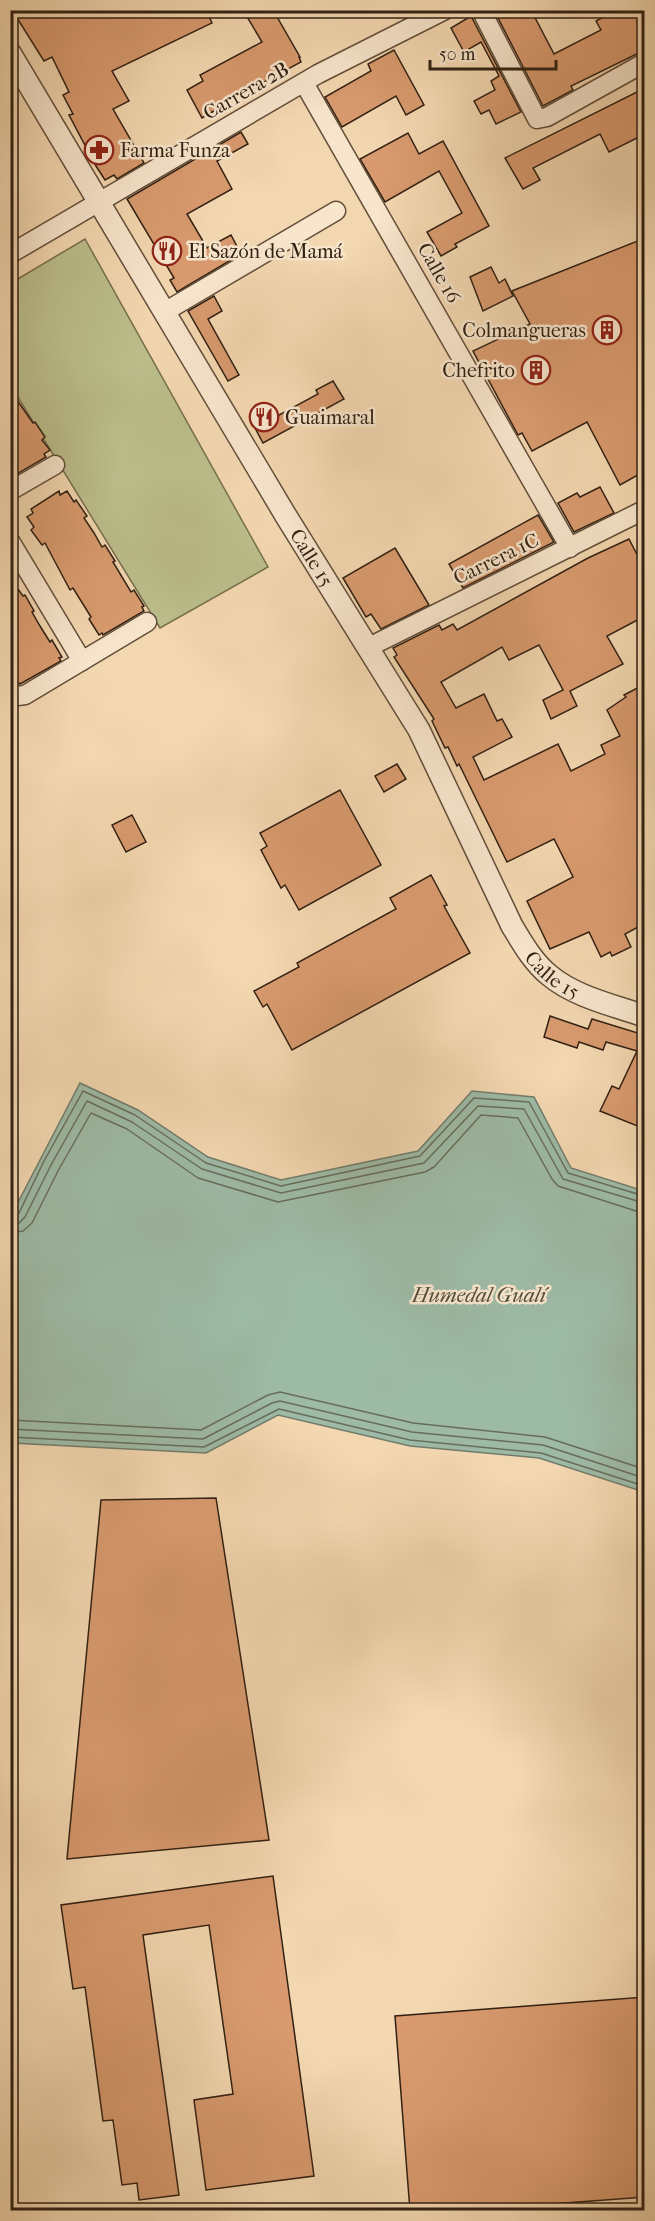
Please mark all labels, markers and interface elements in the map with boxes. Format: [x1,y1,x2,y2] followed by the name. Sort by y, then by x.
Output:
[430,33,556,71] scale bar
[439,44,476,65] text: 50 m
[199,57,293,125] street label: Carrera 2B
[83,134,115,166] pharmacy icon: Farma Funza
[120,139,231,162] place label: Farma Funza
[151,235,183,267] restaurant icon: El Sazón de Mamá
[413,239,465,307] street label: Calle 16
[188,240,344,263] place label: El Sazón de Mamá
[591,314,623,346] building icon: Colmangueras
[462,319,586,342] place label: Colmangueras
[520,354,552,386] building icon: Chefrito
[442,359,515,382] place label: Chefrito
[248,401,280,433] restaurant icon: Guaimaral
[285,406,375,429] place label: Guaimaral
[285,525,338,591] street label: Calle 15
[450,528,542,590] street label: Carrera 1C
[520,946,583,1003] street label: Calle 15
[411,1283,550,1307] water label: Humedal Gualí

